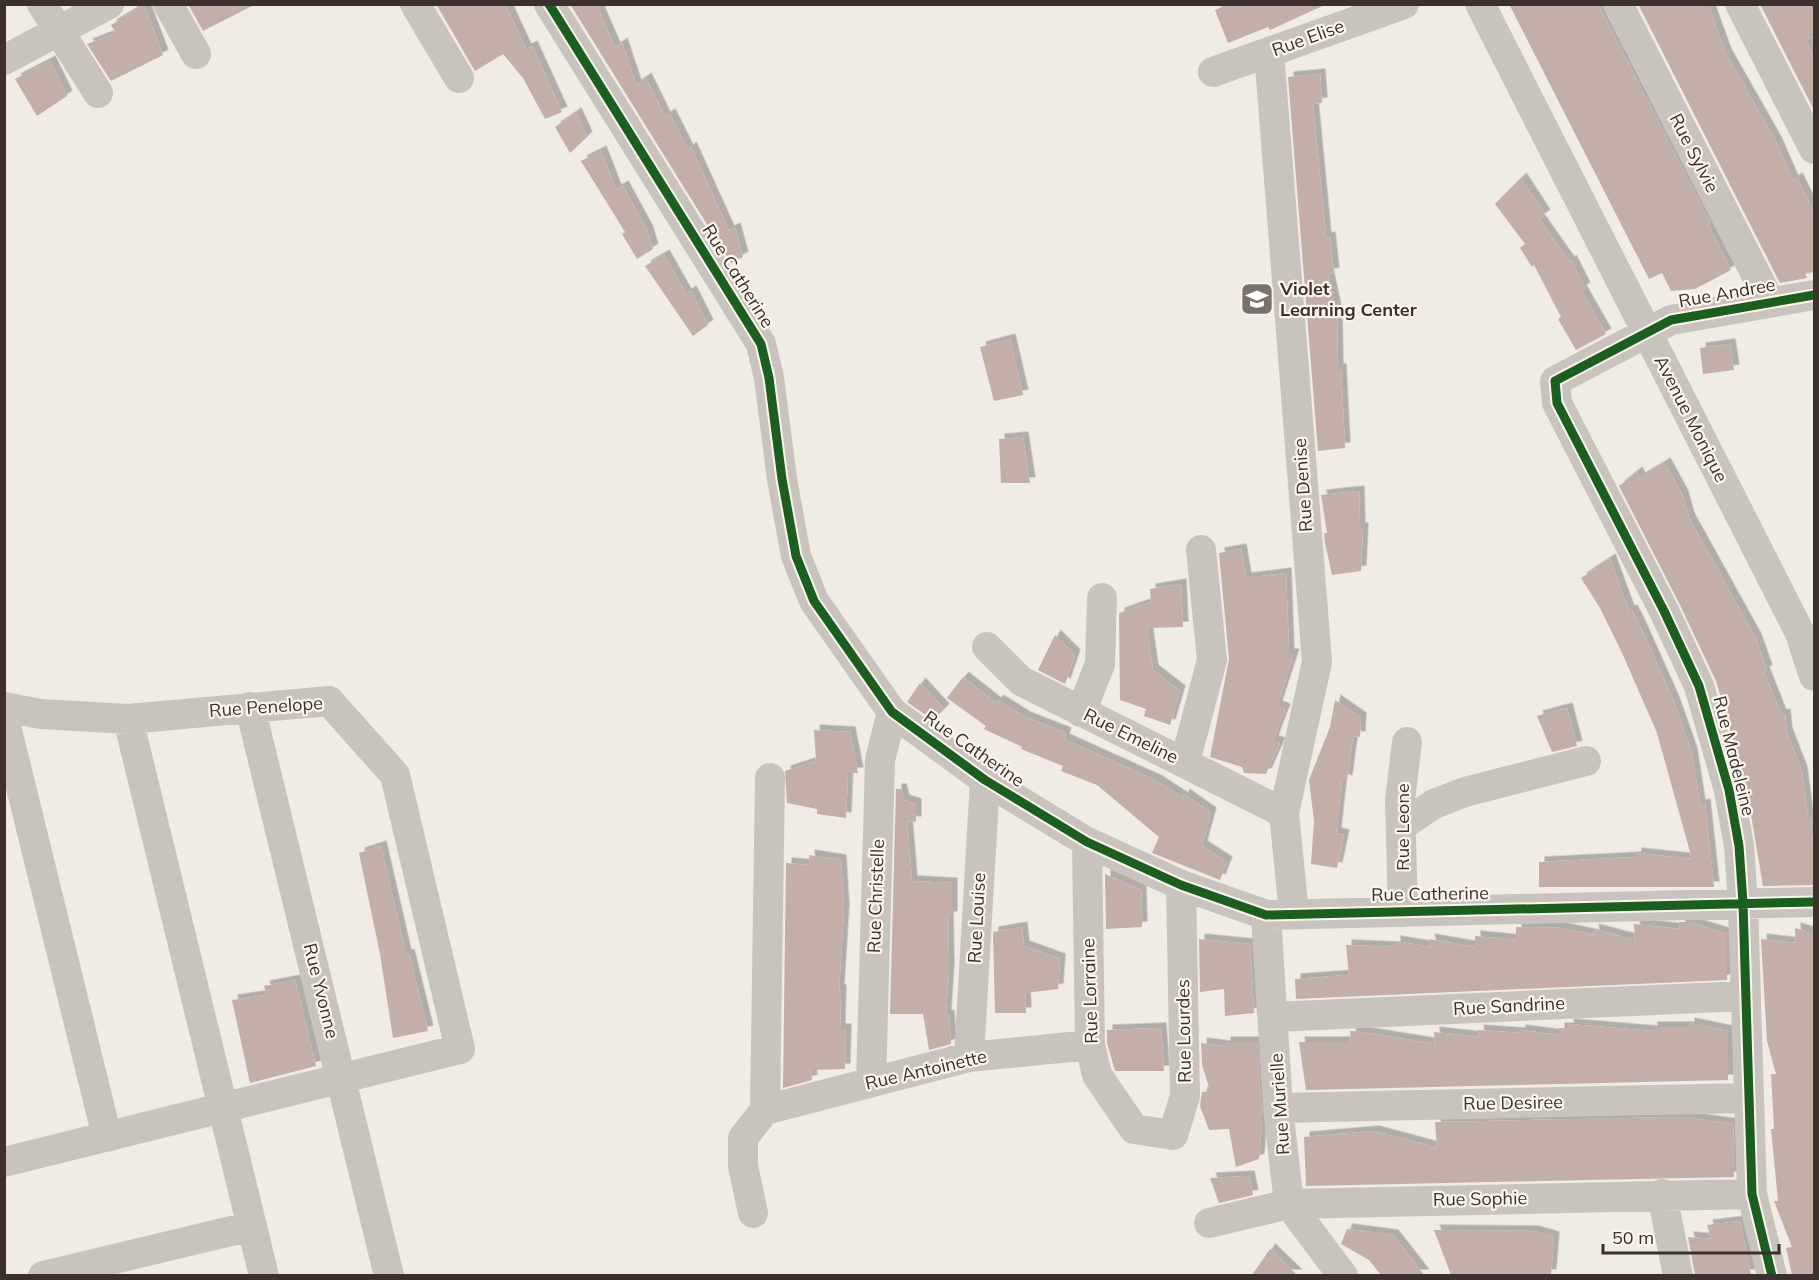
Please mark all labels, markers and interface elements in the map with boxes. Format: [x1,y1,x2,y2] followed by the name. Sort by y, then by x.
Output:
[1269,14,1347,61] street label: Rue Elise
[1665,109,1724,196] street label: Rue Sylvie
[697,220,779,332] street label: Rue Catherine
[1677,273,1777,312] street label: Rue Andree
[1279,277,1418,321] place label: Violet Learning Center
[1239,281,1275,317] school or university icon: Violet Learning Center
[1650,352,1733,486] street label: Avenue Monique
[1288,437,1317,533] street label: Rue Denise
[208,691,324,722] street label: Rue Penelope
[1708,693,1761,818] street label: Rue Madeleine
[1080,703,1182,768] street label: Rue Emeline
[919,705,1029,792] street label: Rue Catherine
[1391,783,1414,871] street label: Rue Leone
[862,839,889,953] street label: Rue Christelle
[963,872,990,964] street label: Rue Louise
[1371,881,1489,906] street label: Rue Catherine
[1076,938,1103,1044] street label: Rue Lorraine
[299,941,344,1041] street label: Rue Yvonne
[1171,979,1196,1083] street label: Rue Lourdes
[1453,991,1565,1020] street label: Rue Sandrine
[863,1044,989,1095] street label: Rue Antoinette
[1264,1052,1295,1156] street label: Rue Murielle
[1463,1090,1563,1115] street label: Rue Desiree
[1433,1186,1527,1211] street label: Rue Sophie
[1603,1217,1778,1255] scale bar
[1612,1226,1654,1249] text: 50 m

